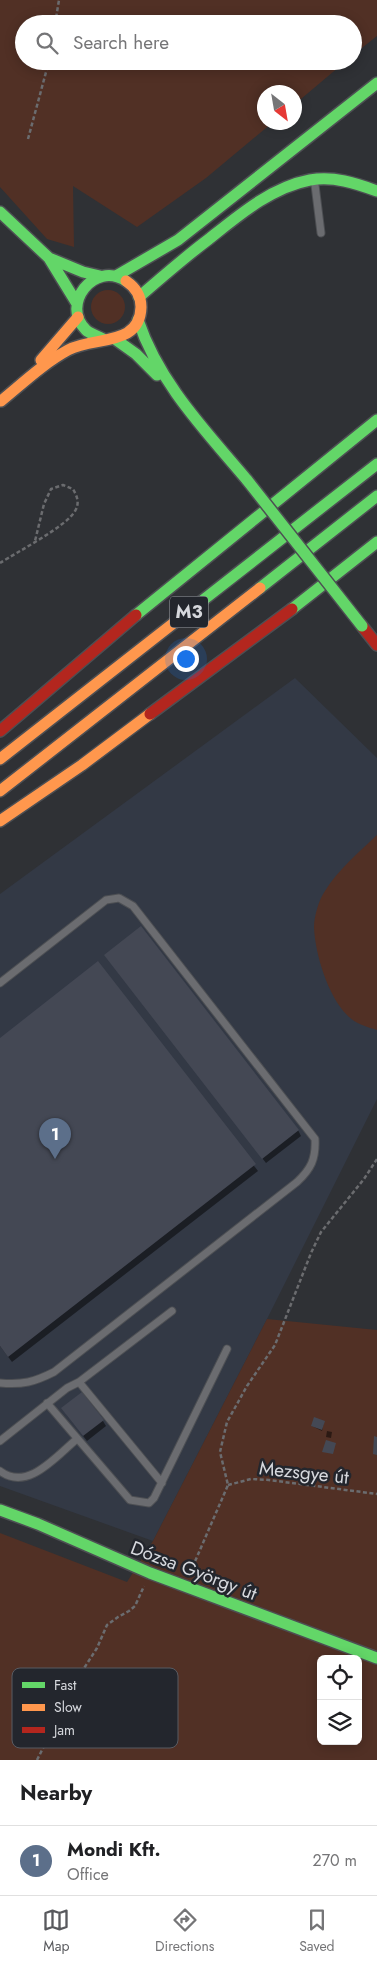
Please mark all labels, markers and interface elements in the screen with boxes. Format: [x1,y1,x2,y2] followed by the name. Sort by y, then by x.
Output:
[15,15,362,70] search box
[33,29,61,57] icon: search
[73,29,169,56] text: Search here
[257,85,302,130] north arrow
[170,596,208,628] road number: M3
[173,646,199,672] your location
[39,1118,71,1159] pin: 1
[258,1454,351,1491] street label: Mezsgye út
[127,1534,261,1607] street label: Dózsa György út
[317,1655,362,1745] map controls
[317,1655,362,1700] button: locate
[12,1668,178,1748] legend
[54,1675,77,1695] text: Fast
[54,1697,82,1717] text: Slow
[317,1700,362,1745] button: layers
[52,1720,75,1740] text: Jam
[20,1778,92,1808] text: Nearby
[67,1836,161,1863] text: Mondi Kft.
[32,1849,40,1872] text: 1
[313,1849,357,1872] text: 270 m
[67,1863,109,1886] text: Office
[42,1906,70,1956] tab: Map
[155,1906,214,1956] tab: Directions
[299,1906,335,1956] tab: Saved

